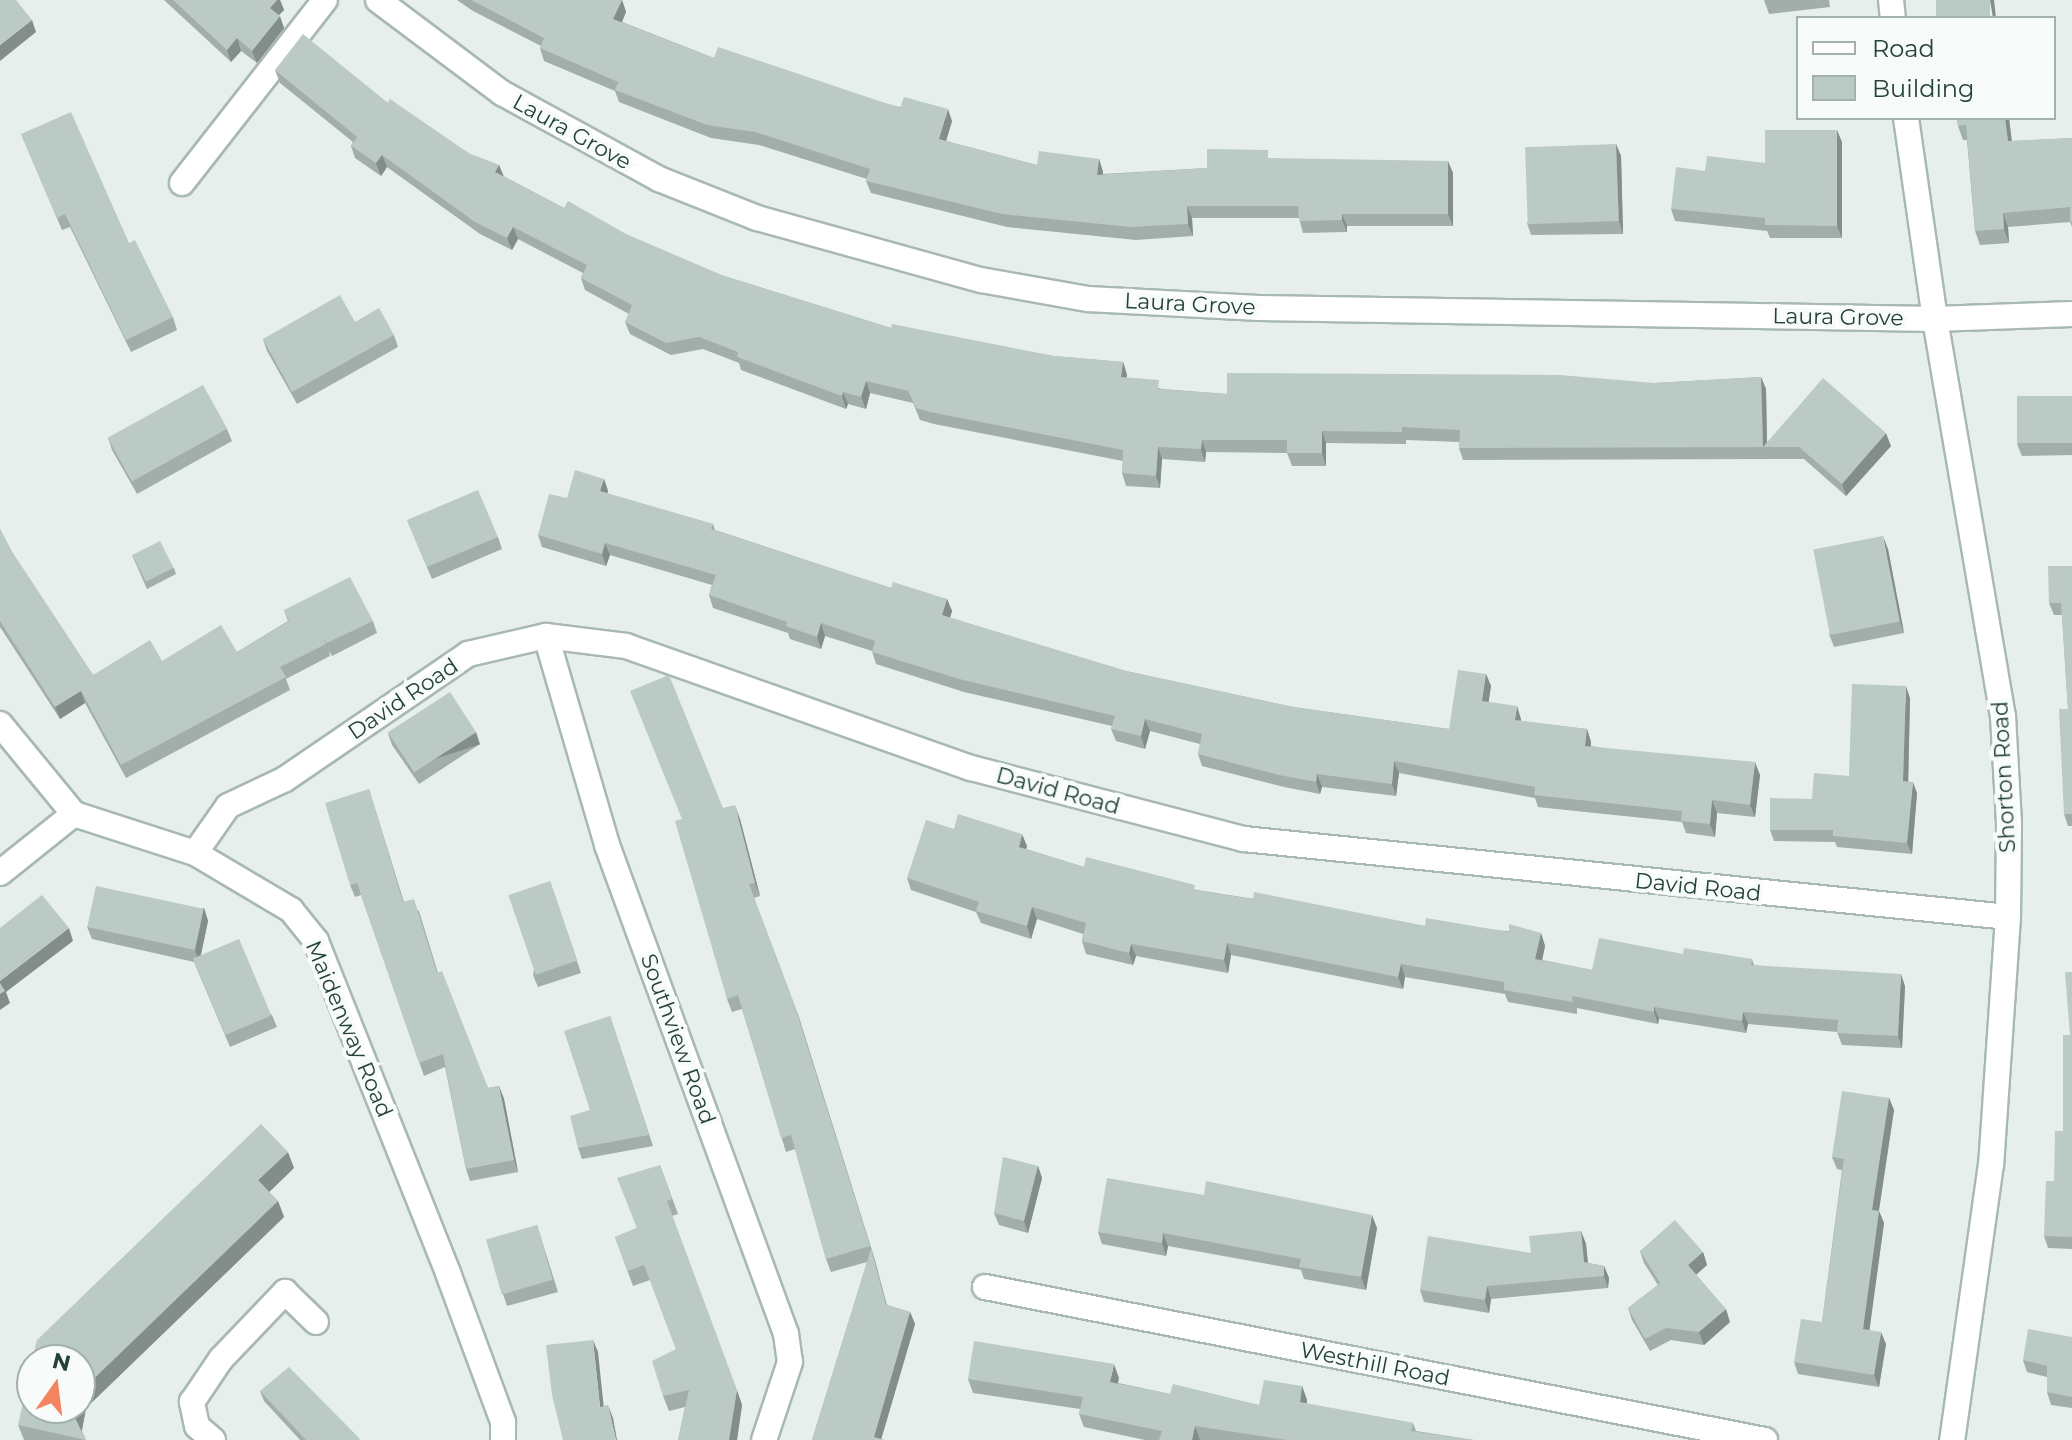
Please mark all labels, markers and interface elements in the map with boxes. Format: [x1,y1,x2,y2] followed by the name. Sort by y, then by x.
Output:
[1796,16,2056,120] legend
[1872,34,1935,63] text: Road
[1872,74,1975,103] text: Building
[508,89,636,175] street label: Laura Grove
[1124,287,1256,321] street label: Laura Grove
[1772,303,1904,331] street label: Laura Grove
[343,653,463,745] street label: David Road
[1987,701,2021,853] street label: Shorton Road
[993,762,1123,820] street label: David Road
[1633,867,1763,907] street label: David Road
[300,937,398,1121] street label: Maidenway Road
[635,950,721,1128] street label: Southview Road
[1298,1337,1452,1391] street label: Westhill Road
[16,1344,96,1424] north arrow
[50,1347,73,1377] text: N

